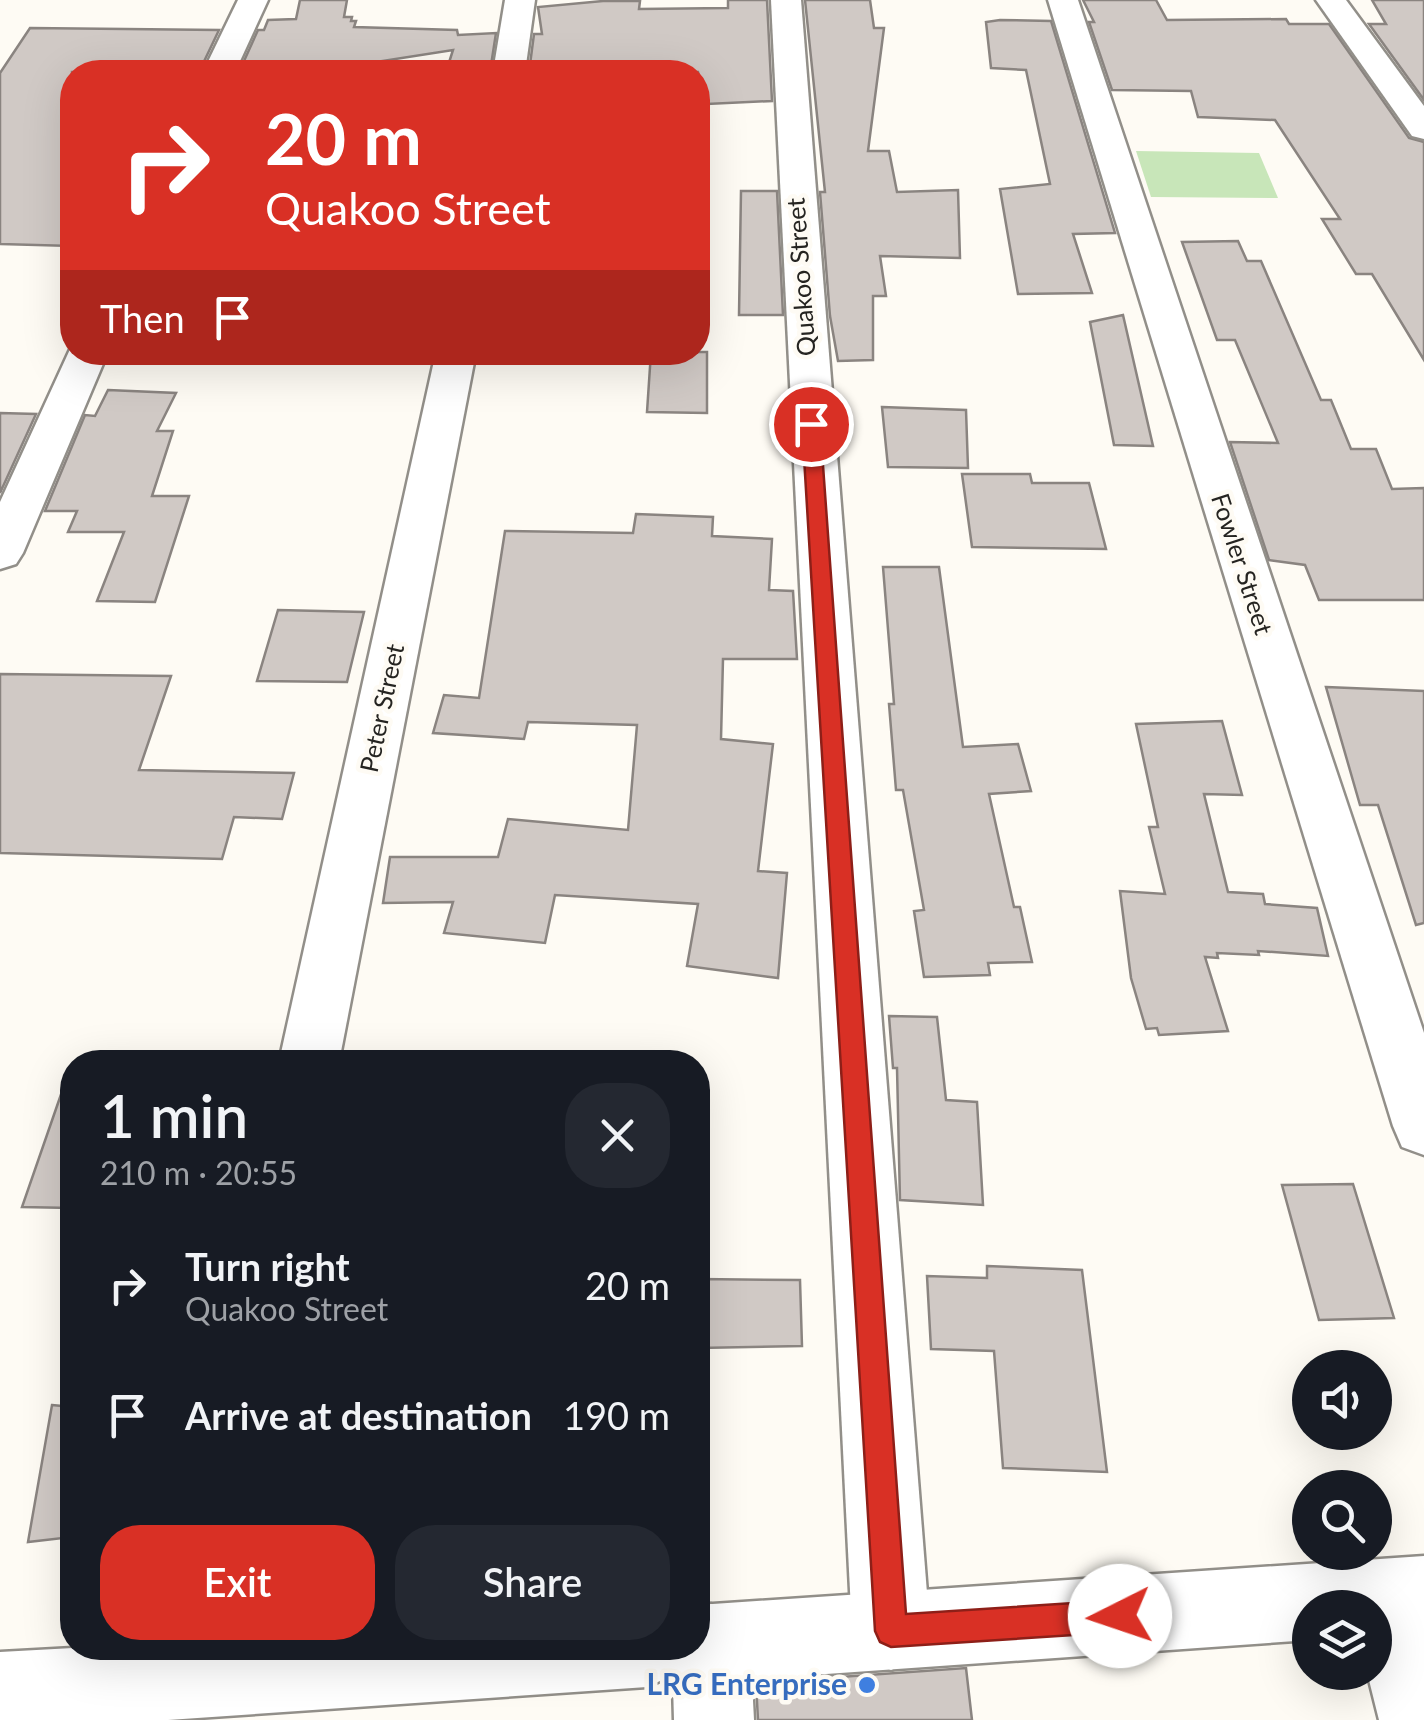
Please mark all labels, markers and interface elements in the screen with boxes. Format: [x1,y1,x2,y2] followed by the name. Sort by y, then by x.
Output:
[265,96,422,180] text: 20 m
[100,100,230,230] icon: right
[265,181,551,235] text: Quakoo Street
[779,197,821,357] street label: Quakoo Street
[205,290,260,345] icon: arrive
[100,295,185,341] text: Then
[769,382,854,467] pin
[784,397,839,452] icon: arrive
[1206,489,1280,638] street label: Fowler Street
[353,641,409,775] street label: Peter Street
[100,1079,248,1151] text: 1 min
[565,1083,670,1188] button: close
[100,1153,297,1192] text: 210 m · 20:55
[185,1243,350,1289] text: Turn right
[100,1258,155,1313] icon: right
[585,1262,670,1308] text: 20 m
[185,1289,388,1328] text: Quakoo Street
[1292,1350,1392,1690] map controls
[1292,1350,1392,1450] button: sound
[100,1388,155,1443] icon: arrive
[185,1392,532,1438] text: Arrive at destination
[563,1392,670,1438] text: 190 m
[1292,1470,1392,1570] button: search
[100,1525,375,1640] button: Exit
[395,1525,670,1640] button: Share
[1068,1564,1172,1668] position arrow
[1292,1590,1392,1690] button: layers
[646,1665,847,1701] place label: LRG Enterprise
[856,1674,878,1696] marker: LRG Enterprise

